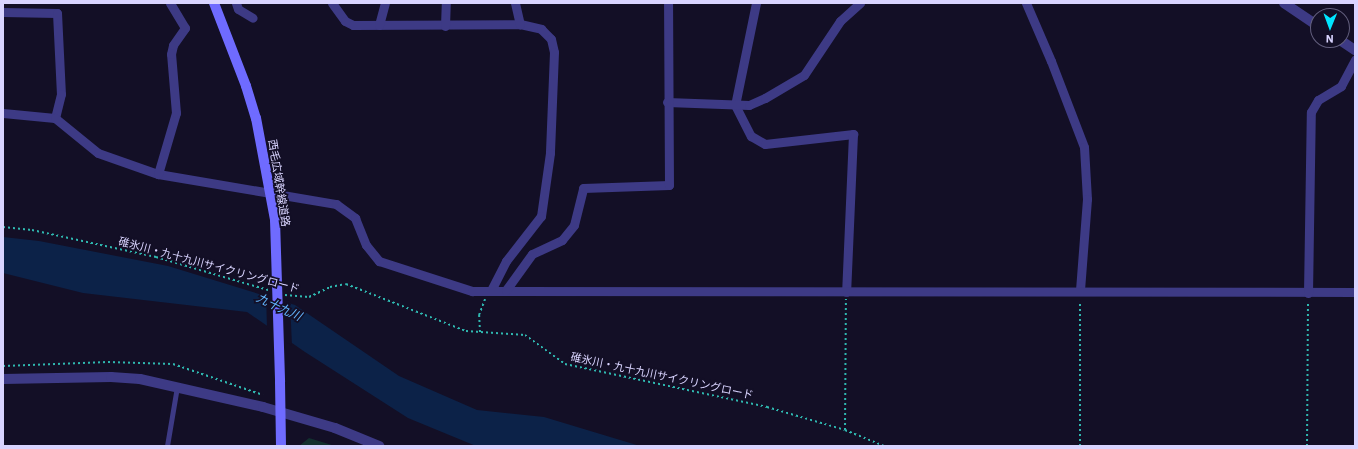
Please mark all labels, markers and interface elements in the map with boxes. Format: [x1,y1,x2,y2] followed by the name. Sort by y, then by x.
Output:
[1310,8,1350,48] north arrow
[1326,32,1334,46] text: N
[266,139,292,227] street label: 西毛広域幹線道路
[117,234,301,296] street label: 碓氷川・九十九川サイクリングロード
[254,290,304,324] water label: 九十九川
[569,350,755,402] street label: 碓氷川・九十九川サイクリングロード

